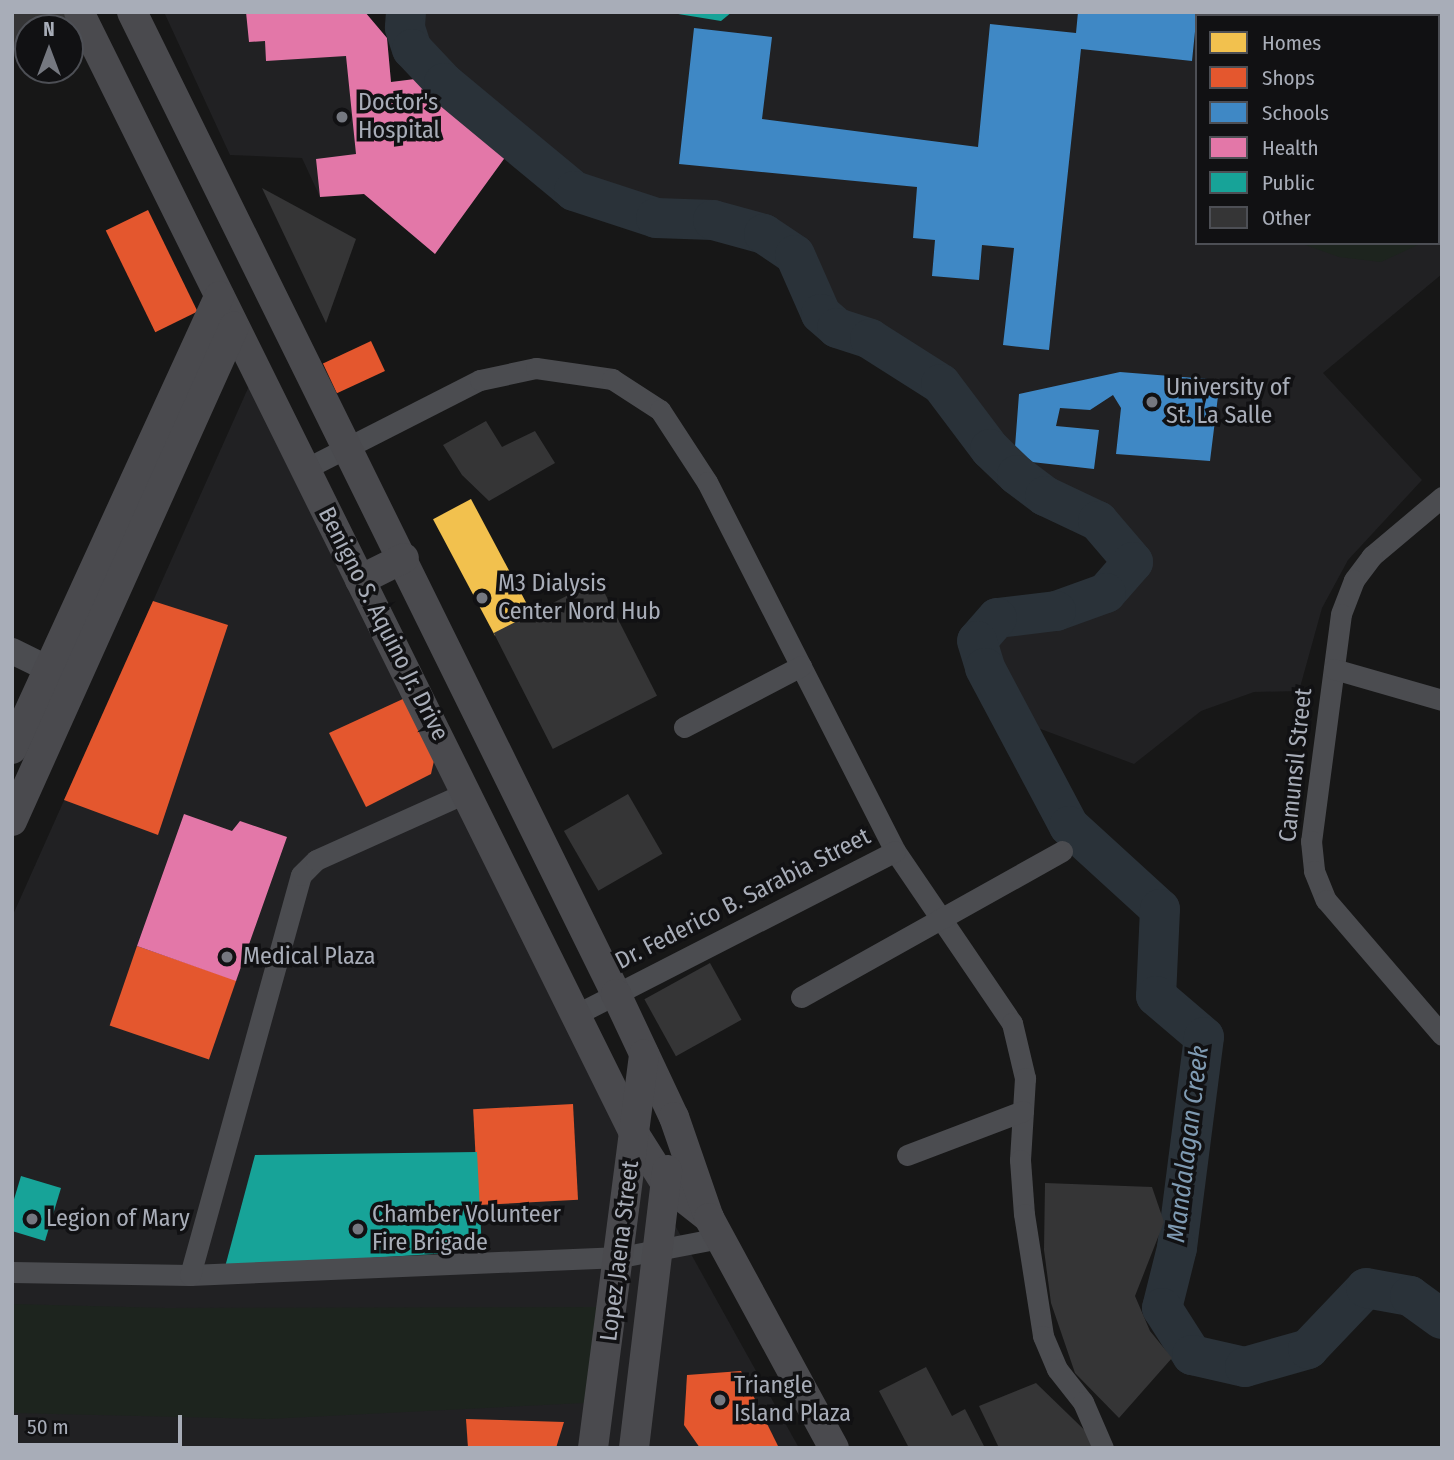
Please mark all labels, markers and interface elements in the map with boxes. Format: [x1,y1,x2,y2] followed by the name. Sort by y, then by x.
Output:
[14,14,84,84] north arrow
[1195,14,1440,245] legend
[43,18,55,41] text: N
[1262,30,1321,56] text: Homes
[1262,65,1315,91] text: Shops
[358,89,440,145] place label: Doctor's Hospital
[1262,100,1329,126] text: Schools
[332,107,352,127] marker: Doctor's Hospital
[1262,135,1318,161] text: Health
[1262,170,1314,196] text: Public
[1262,205,1311,231] text: Other
[1166,374,1290,430] place label: University of St. La Salle
[1144,394,1160,410] marker: University of St. La Salle
[312,503,454,745] street label: Benigno S. Aquino Jr. Drive
[498,570,661,626] place label: M3 Dialysis Center Nord Hub
[472,588,492,608] marker: M3 Dialysis Center Nord Hub
[1274,687,1318,843] street label: Camunsil Street
[611,822,875,976] street label: Dr. Federico B. Sarabia Street
[243,943,376,971] place label: Medical Plaza
[217,947,237,967] marker: Medical Plaza
[1160,1044,1216,1244] water label: Mandalagan Creek
[595,1159,645,1343] street label: Lopez Jaena Street
[372,1201,561,1257] place label: Chamber Volunteer Fire Brigade
[46,1205,190,1233] place label: Legion of Mary
[24,1211,40,1227] marker: Legion of Mary
[350,1221,366,1237] marker: Chamber Volunteer Fire Brigade
[734,1372,851,1428] place label: Triangle Island Plaza
[712,1392,728,1408] marker: Triangle Island Plaza
[18,1400,186,1444] scale bar
[27,1414,69,1440] text: 50 m

